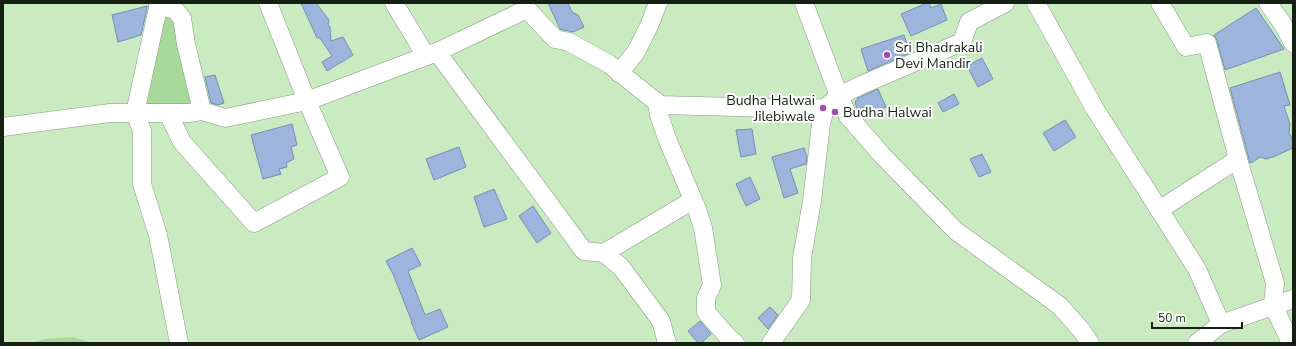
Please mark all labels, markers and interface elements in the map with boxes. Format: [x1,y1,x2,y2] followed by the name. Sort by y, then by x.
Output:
[895,38,983,73] place label: Sri Bhadrakali Devi Mandir
[882,50,892,60] marker: Sri Bhadrakali Devi Mandir
[726,91,815,126] place label: Budha Halwai Jilebiwale
[818,103,828,113] marker: Budha Halwai Jilebiwale
[843,103,932,122] place label: Budha Halwai
[830,107,840,117] marker: Budha Halwai
[1152,304,1242,330] scale bar
[1158,310,1186,326] text: 50 m

